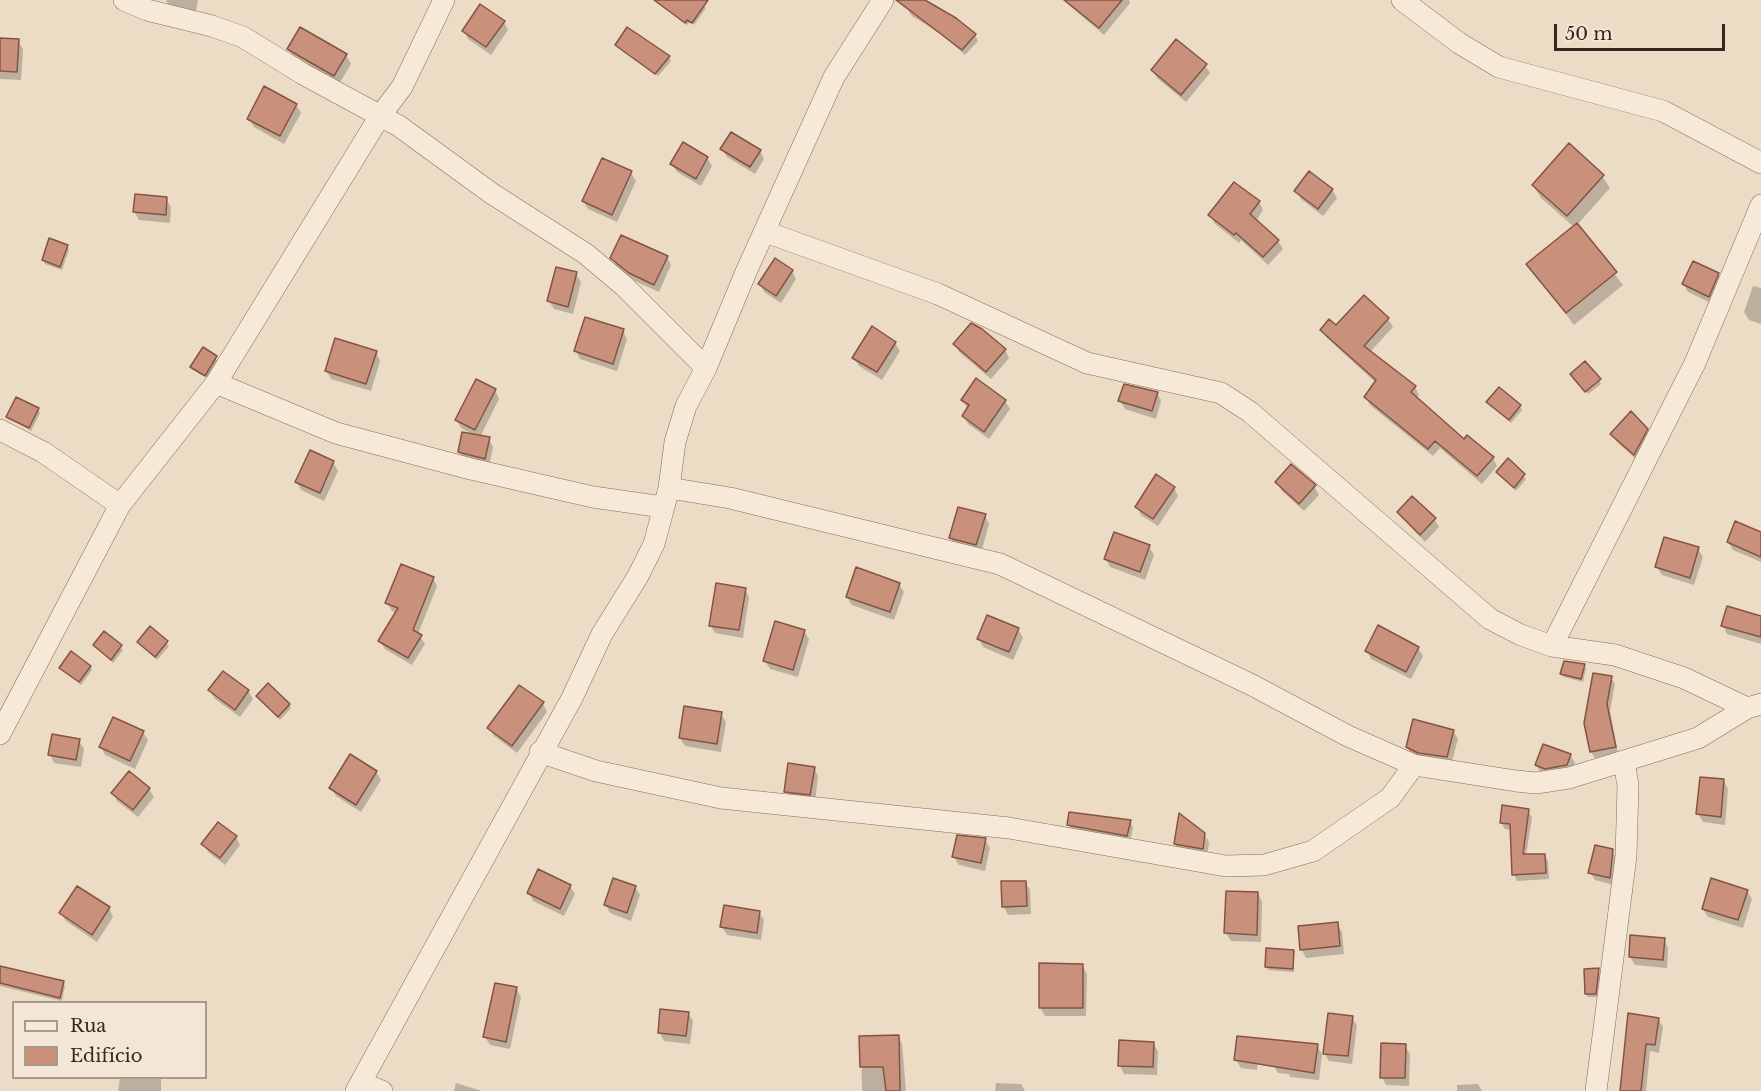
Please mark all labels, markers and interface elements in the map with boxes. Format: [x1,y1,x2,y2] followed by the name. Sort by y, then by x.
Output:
[1557,12,1728,50] scale bar
[1565,23,1613,45] text: 50 m
[12,1001,207,1079] legend
[70,1015,106,1037] text: Rua
[70,1045,143,1067] text: Edifício

